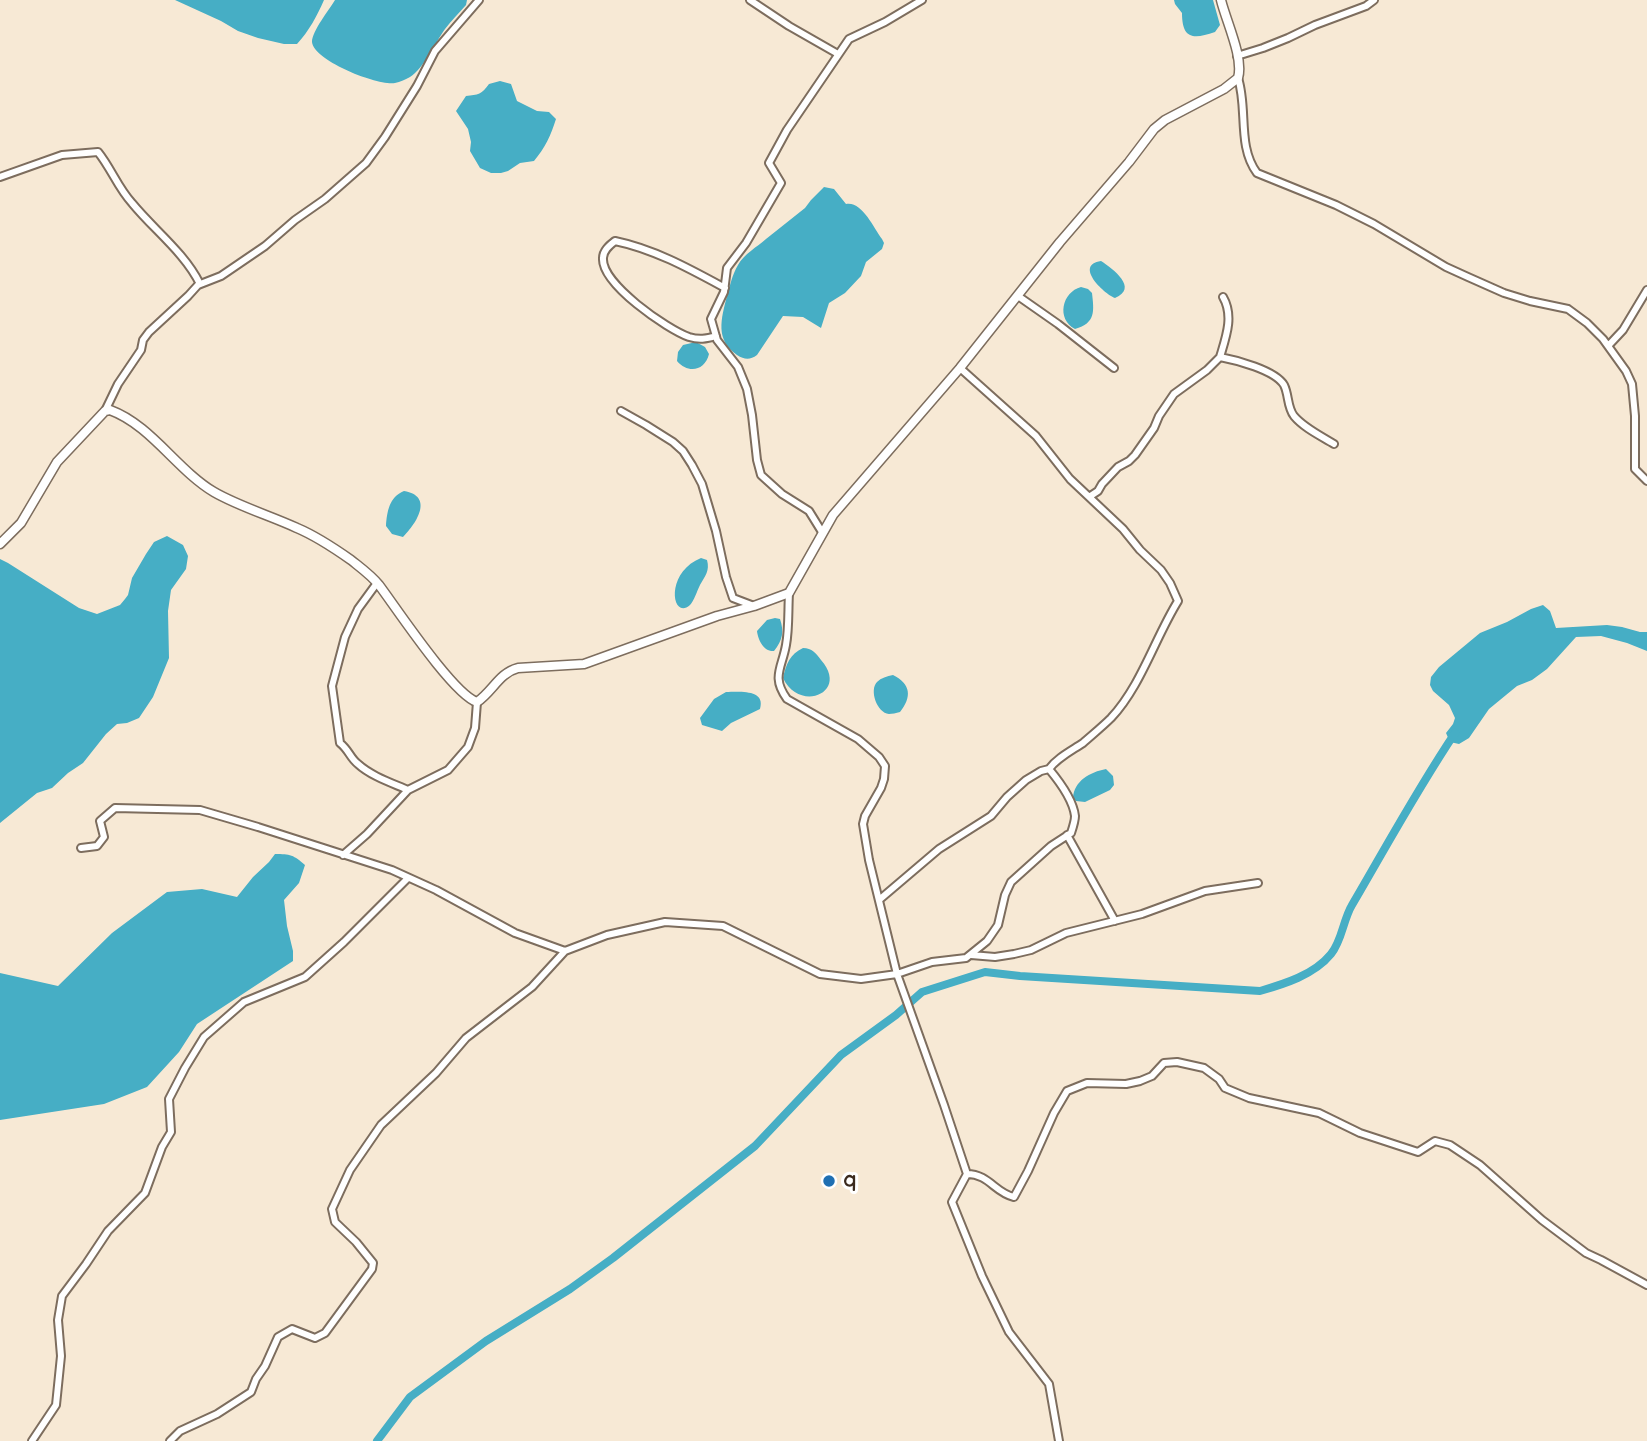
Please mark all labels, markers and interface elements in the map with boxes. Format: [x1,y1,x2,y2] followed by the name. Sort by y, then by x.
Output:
[843,1167,856,1195] place label: q
[821,1173,837,1189] marker: q

